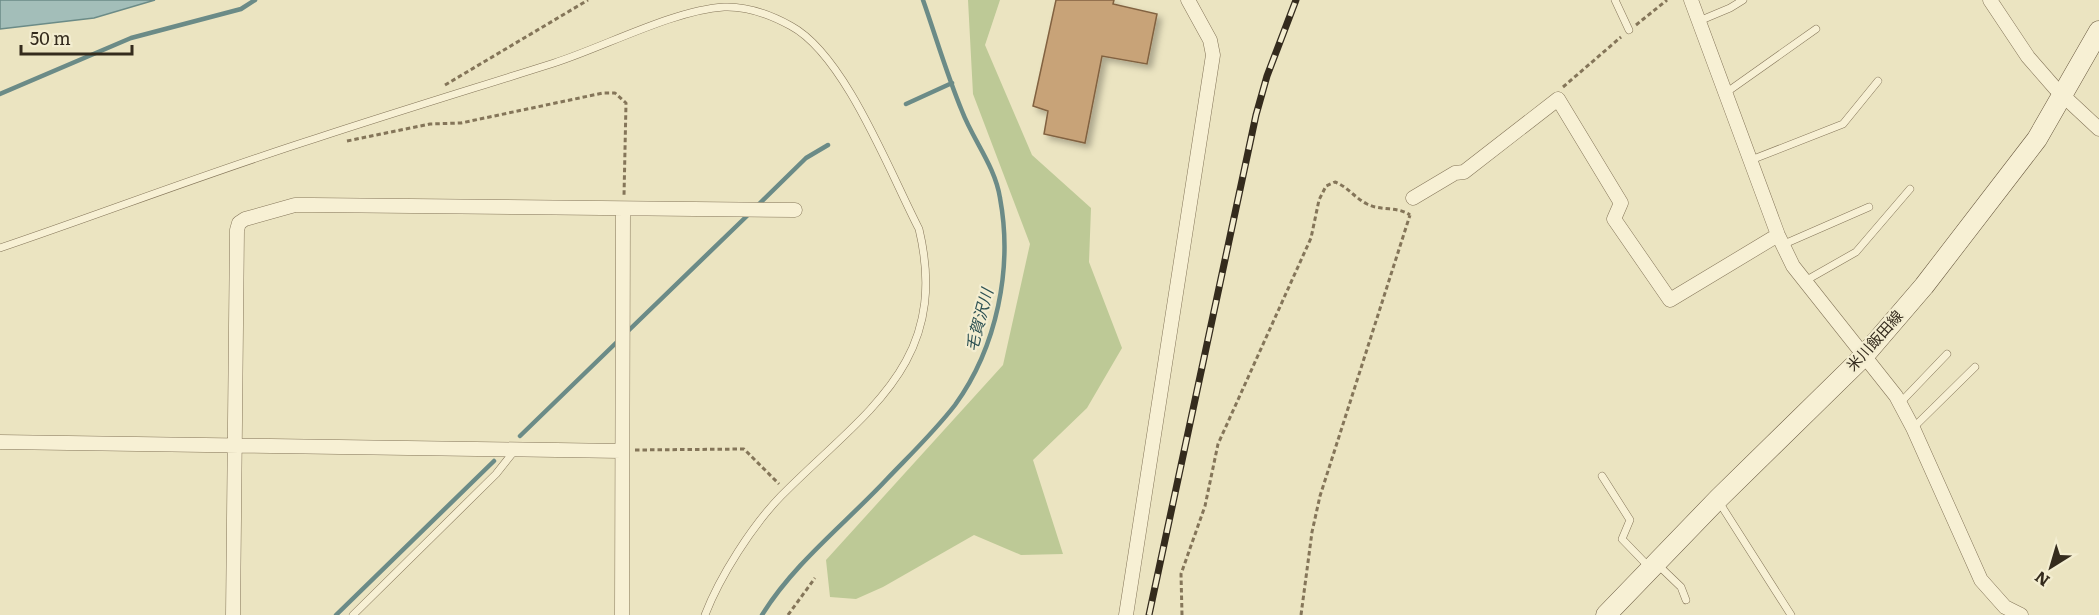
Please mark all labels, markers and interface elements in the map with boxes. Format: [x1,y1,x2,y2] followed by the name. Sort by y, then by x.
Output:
[21,18,132,56] scale bar
[30,24,71,51] text: 50 m
[958,284,998,354] water label: 毛賀沢川
[1840,304,1908,376] street label: 米川飯田線
[2021,537,2081,597] north arrow
[2029,566,2054,593] text: N

